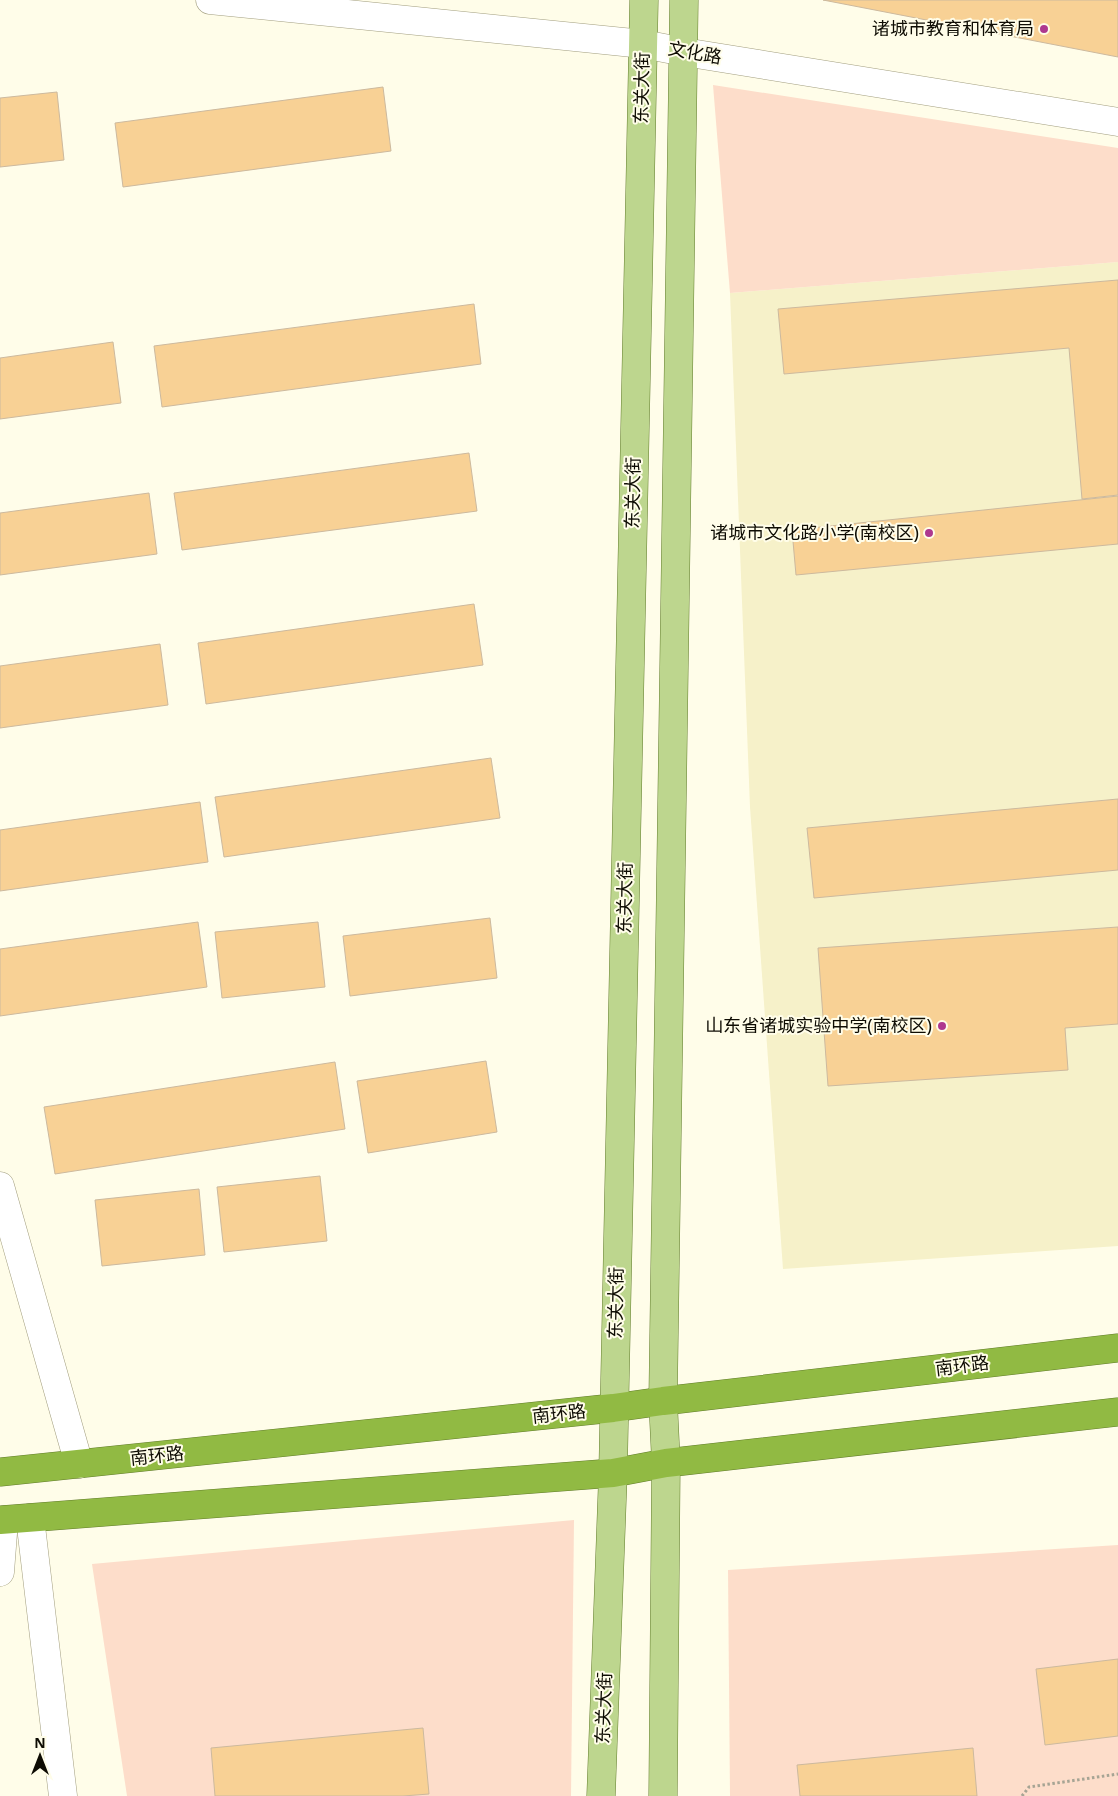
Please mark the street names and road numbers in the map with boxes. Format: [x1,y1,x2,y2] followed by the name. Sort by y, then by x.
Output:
[667,36,724,69] street label: 文化路
[628,52,654,124] street label: 东关大街
[619,457,645,529] street label: 东关大街
[611,862,637,934] street label: 东关大街
[602,1267,628,1339] street label: 东关大街
[934,1350,990,1380] street label: 南环路
[531,1398,587,1428] street label: 南环路
[129,1440,185,1470] street label: 南环路
[590,1672,616,1744] street label: 东关大街

